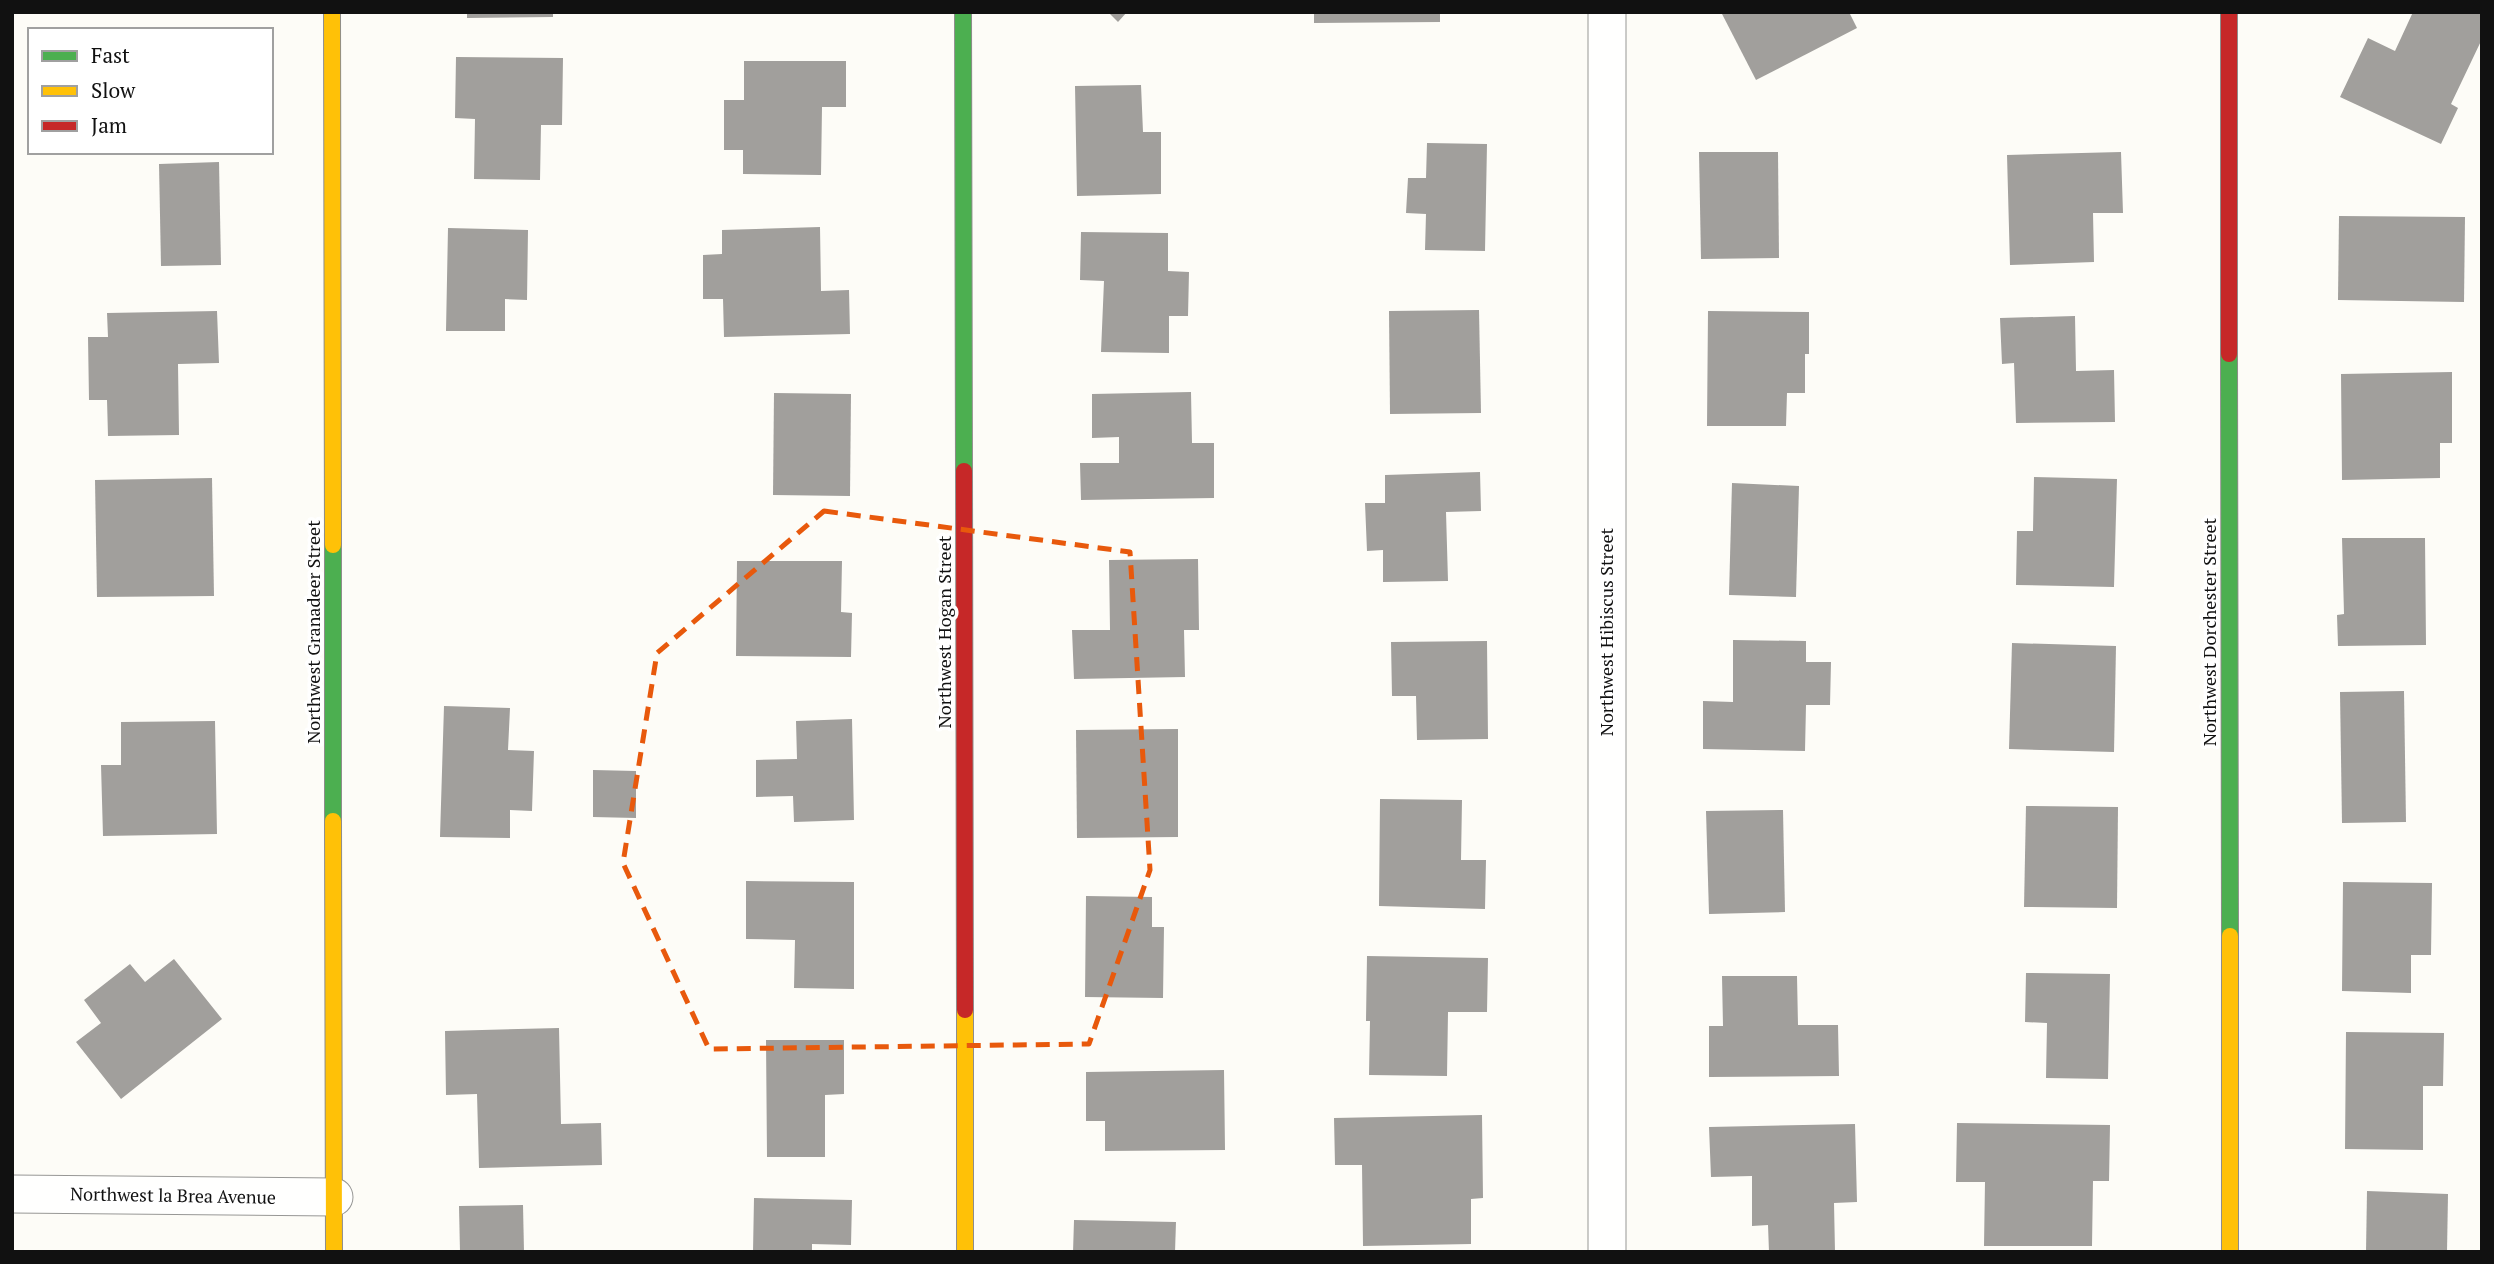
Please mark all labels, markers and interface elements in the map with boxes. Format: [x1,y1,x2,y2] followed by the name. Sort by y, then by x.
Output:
[28,28,273,154] legend
[91,41,130,69] text: Fast
[91,76,136,104] text: Slow
[91,111,127,139] text: Jam
[2197,517,2221,746] street label: Northwest Dorchester Street
[301,520,325,744] street label: Northwest Granadeer Street
[1594,527,1618,736] street label: Northwest Hibiscus Street
[932,535,956,728] street label: Northwest Hogan Street
[70,1181,276,1209] street label: Northwest la Brea Avenue

